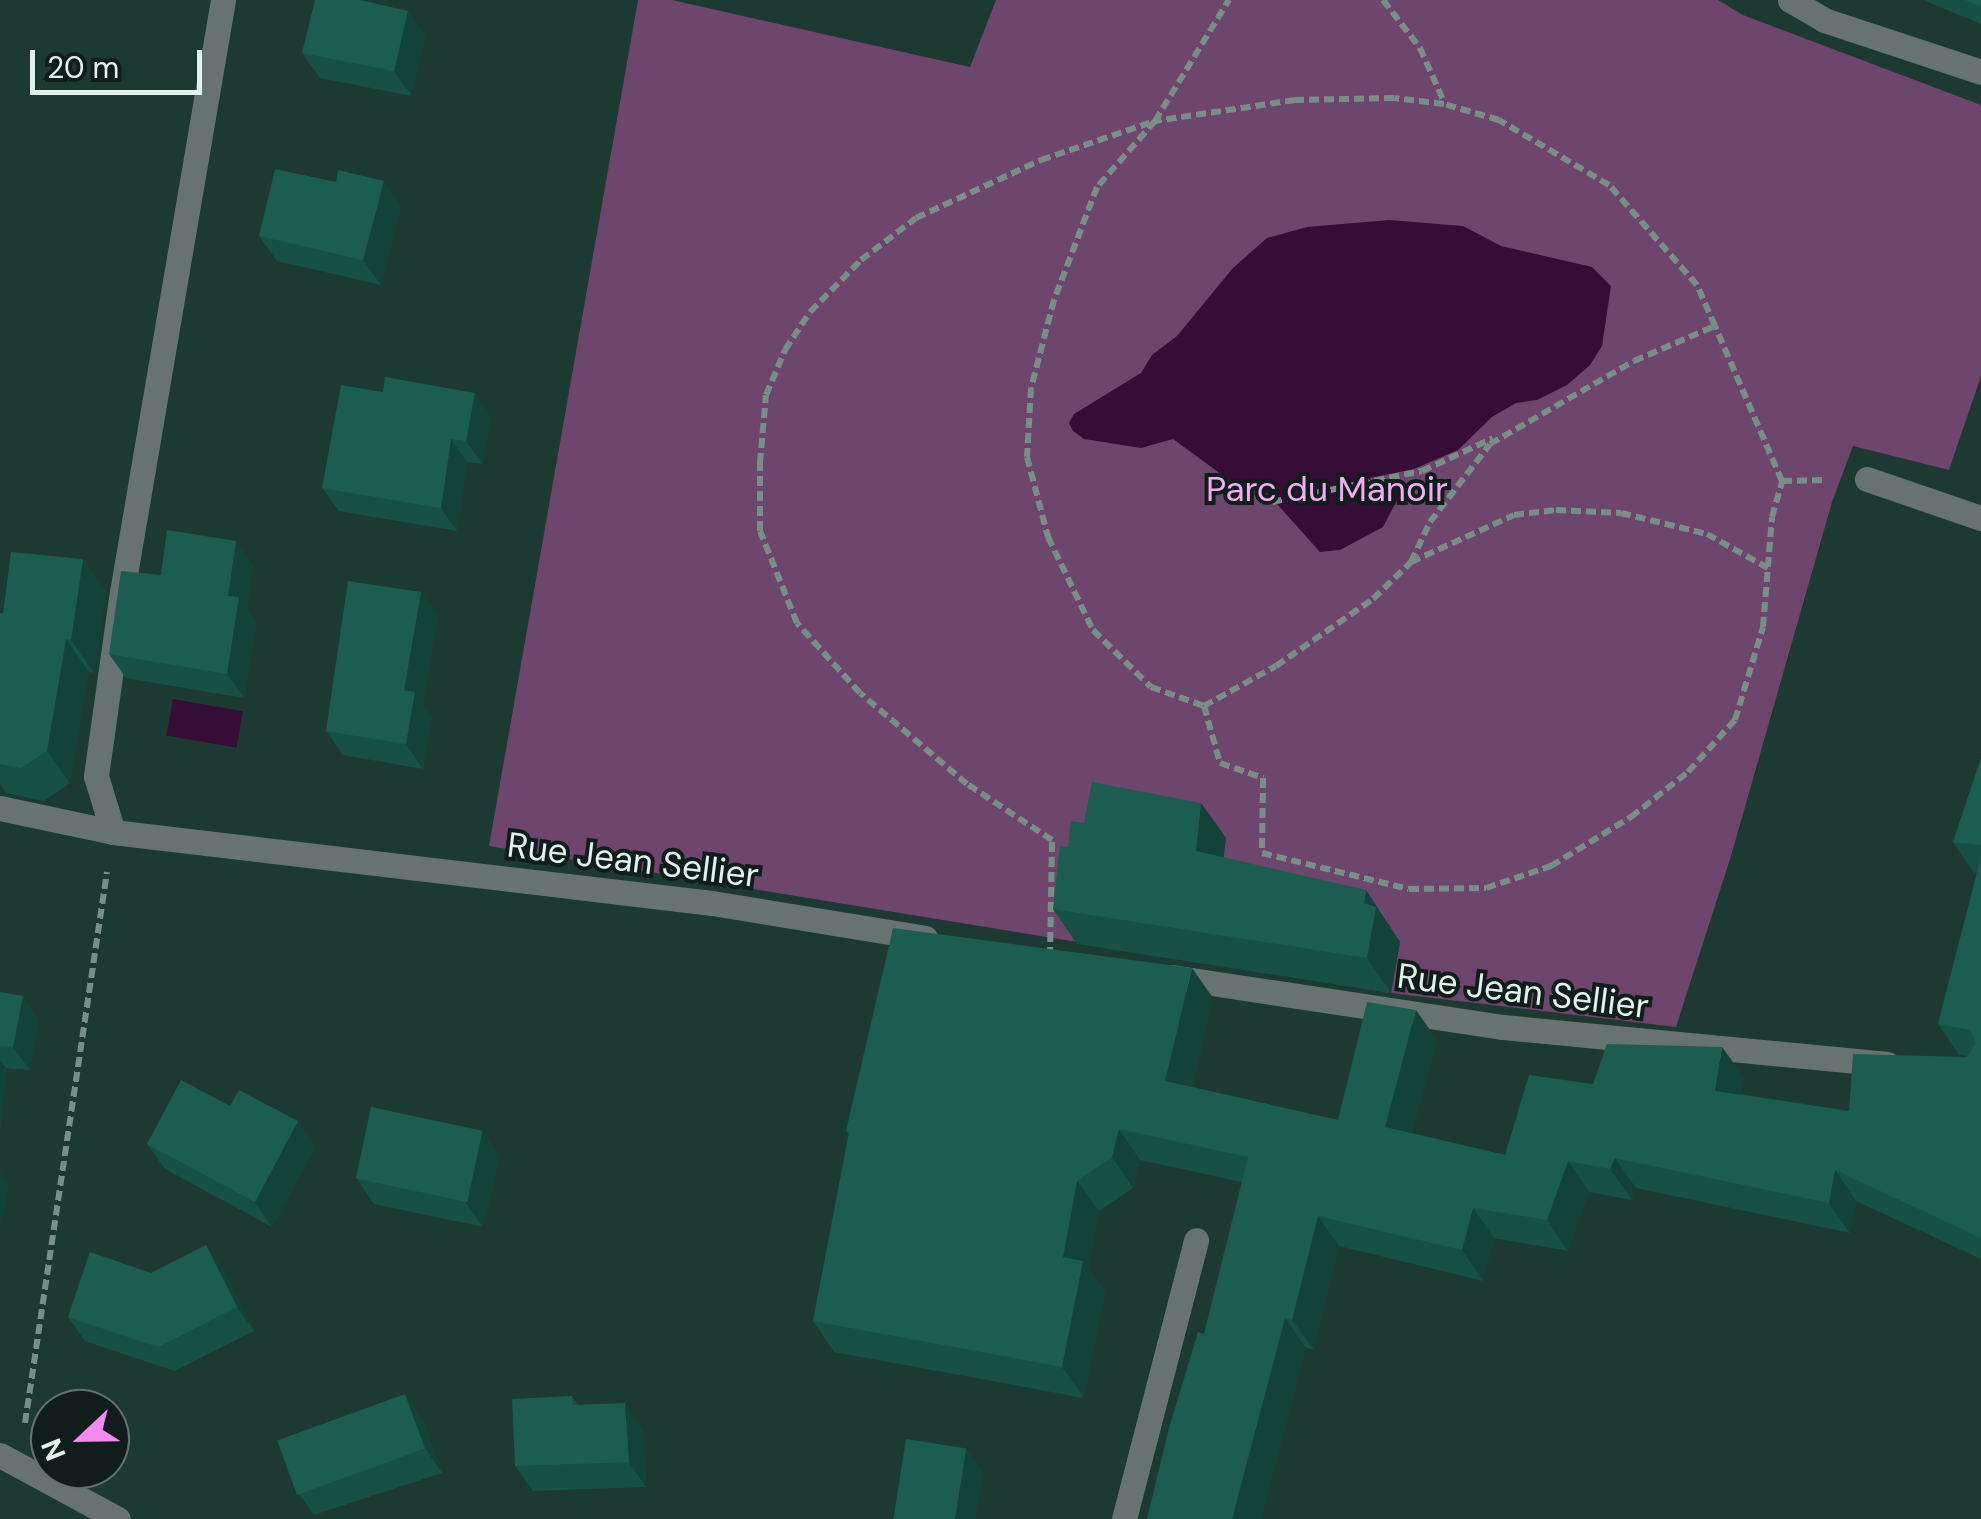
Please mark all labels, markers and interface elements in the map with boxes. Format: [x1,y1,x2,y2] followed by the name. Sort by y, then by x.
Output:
[35,30,208,92] scale bar
[47,48,119,87] text: 20 m
[1206,468,1448,510] park label: Parc du Manoir
[505,824,761,896] street label: Rue Jean Sellier
[1395,955,1651,1027] street label: Rue Jean Sellier
[30,1389,130,1489] north arrow
[33,1433,75,1466] text: N

